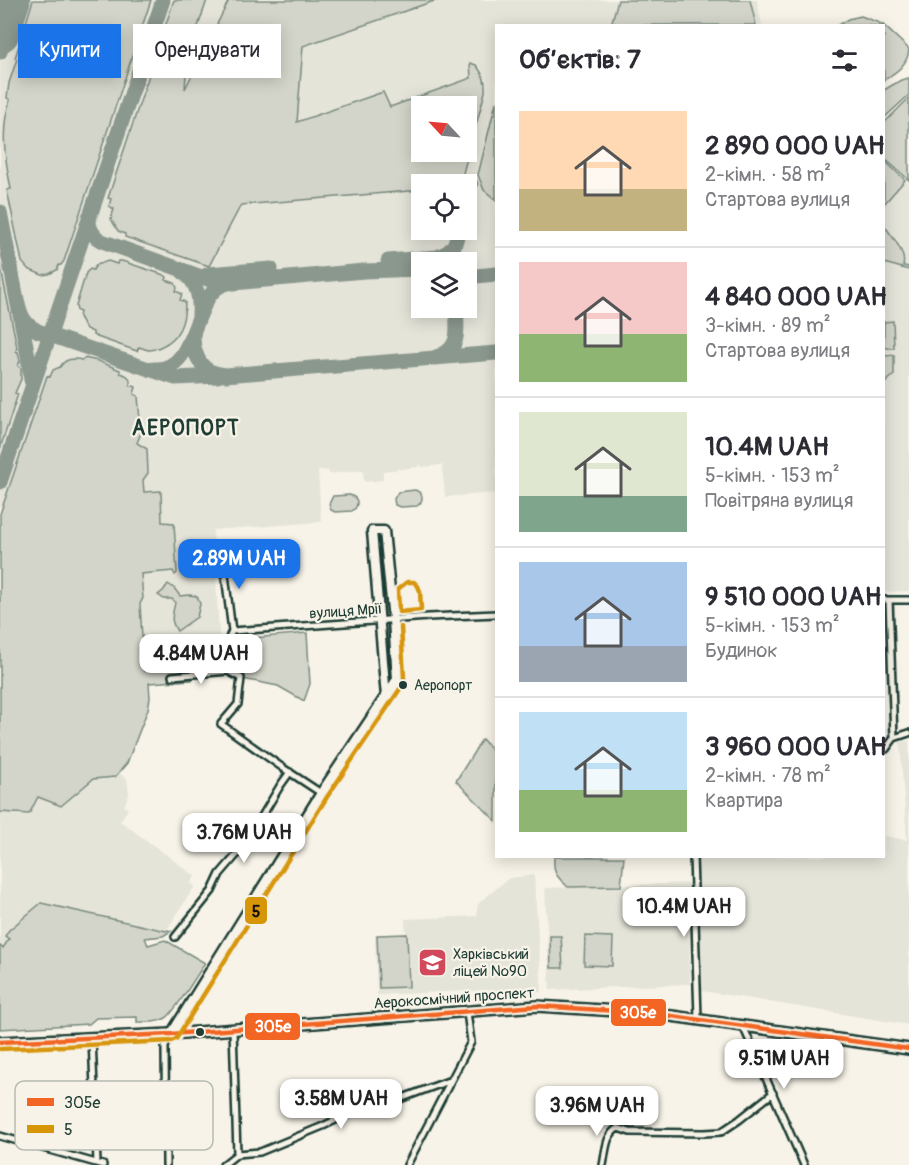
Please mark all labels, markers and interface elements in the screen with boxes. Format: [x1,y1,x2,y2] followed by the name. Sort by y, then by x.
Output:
[18,24,121,78] chip: Купити
[133,24,281,78] chip: Орендувати
[519,44,641,76] text: Об’єктів: 7
[828,44,861,77] icon: filters
[411,96,477,162] north arrow
[411,96,477,318] map controls
[705,130,885,162] text: 2 890 000 UAH
[567,135,639,207] icon: home
[705,162,831,187] text: 2-кімн. · 58 m²
[411,174,477,240] button: locate
[705,187,850,212] text: Стартова вулиця
[411,252,477,318] button: layers
[705,281,887,313] text: 4 840 000 UAH
[567,286,639,358] icon: home
[705,313,831,338] text: 3-кімн. · 89 m²
[705,338,850,363] text: Стартова вулиця
[132,415,240,442] district label: АЕРОПОРТ
[705,431,829,463] text: 10.4M UAH
[567,436,639,508] icon: home
[705,463,840,488] text: 5-кімн. · 153 m²
[705,488,853,513] text: Повітряна вулиця
[170,539,308,590] pin: 2.89M UAH
[192,546,286,571] text: 2.89M UAH
[705,581,881,613] text: 9 510 000 UAH
[567,586,639,658] icon: home
[309,599,383,624] street label: вулиця Мрії
[705,613,840,638] text: 5-кімн. · 153 m²
[132,634,270,685] pin: 4.84M UAH
[705,638,777,663] text: Будинок
[153,641,249,666] text: 4.84M UAH
[414,677,472,694] place label: Аеропорт
[397,679,409,691] marker: Аеропорт
[705,731,887,763] text: 3 960 000 UAH
[567,736,639,808] icon: home
[705,763,831,788] text: 2-кімн. · 78 m²
[705,788,783,813] text: Квартира
[175,813,313,864] pin: 3.76M UAH
[196,820,292,845] text: 3.76M UAH
[615,887,753,938] pin: 10.4M UAH
[636,894,732,919] text: 10.4M UAH
[244,896,268,925] line badge: 5
[252,902,261,922] text: 5
[453,945,529,981] place label: Харківський ліцей №90
[416,947,448,979] school or university icon: Харківський ліцей №90
[373,983,536,1014] street label: Аерокосмічний проспект
[610,998,667,1027] line badge: 305e
[620,1003,657,1023] text: 305e
[244,1012,301,1041] line badge: 305e
[255,1017,292,1037] text: 305e
[194,1026,206,1038] unlabelled marker
[715,1039,853,1090] pin: 9.51M UAH
[739,1046,829,1071] text: 9.51M UAH
[272,1079,410,1130] pin: 3.58M UAH
[15,1081,213,1150] legend
[294,1086,388,1111] text: 3.58M UAH
[528,1086,666,1137] pin: 3.96M UAH
[64,1093,101,1113] text: 305e
[549,1093,645,1118] text: 3.96M UAH
[64,1120,73,1140] text: 5

